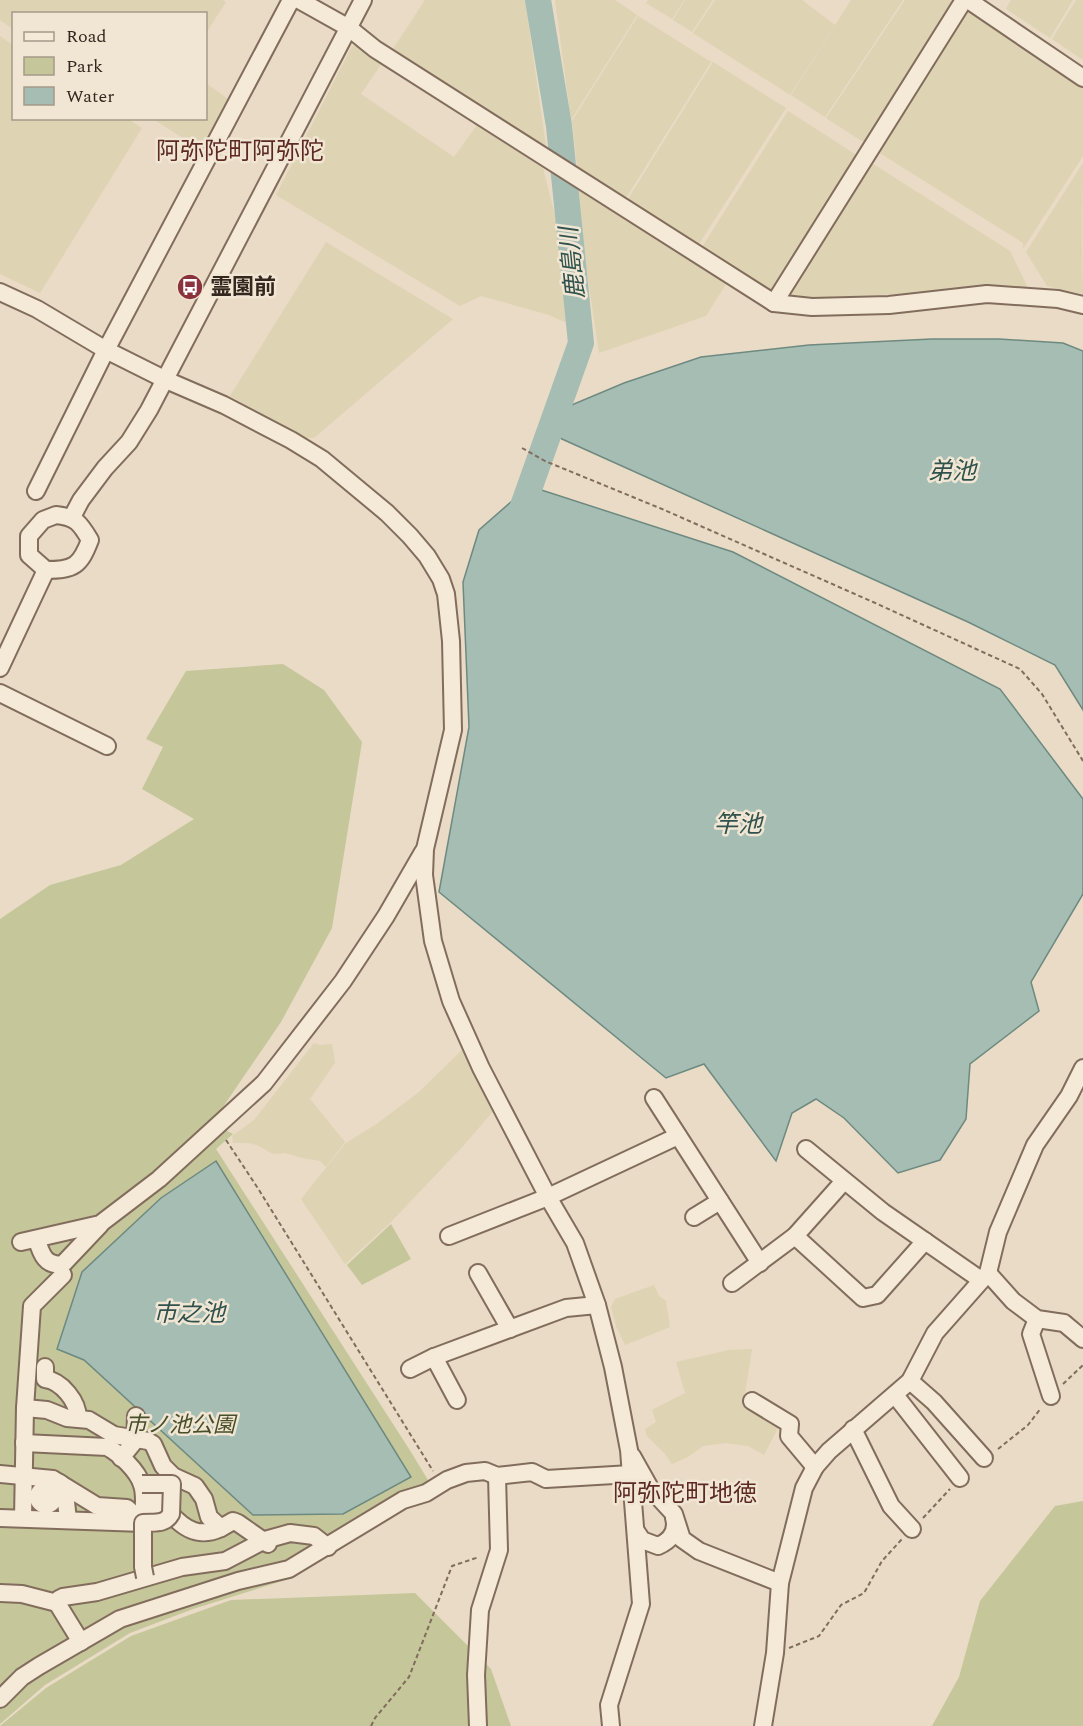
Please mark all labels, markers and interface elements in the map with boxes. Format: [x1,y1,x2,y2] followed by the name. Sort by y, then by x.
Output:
[12,12,207,120] legend
[66,23,107,50] text: Road
[66,53,103,80] text: Park
[66,83,114,110] text: Water
[156,134,324,170] district label: 阿弥陀町阿弥陀
[551,222,595,301] water label: 鹿島川
[210,271,276,304] place label: 霊園前
[175,272,205,302] bus stop icon: 霊園前
[928,454,978,490] water label: 弟池
[714,807,764,843] water label: 竿池
[153,1296,227,1332] water label: 市之池
[125,1409,238,1442] park label: 市ノ池公園
[613,1476,757,1512] district label: 阿弥陀町地徳

